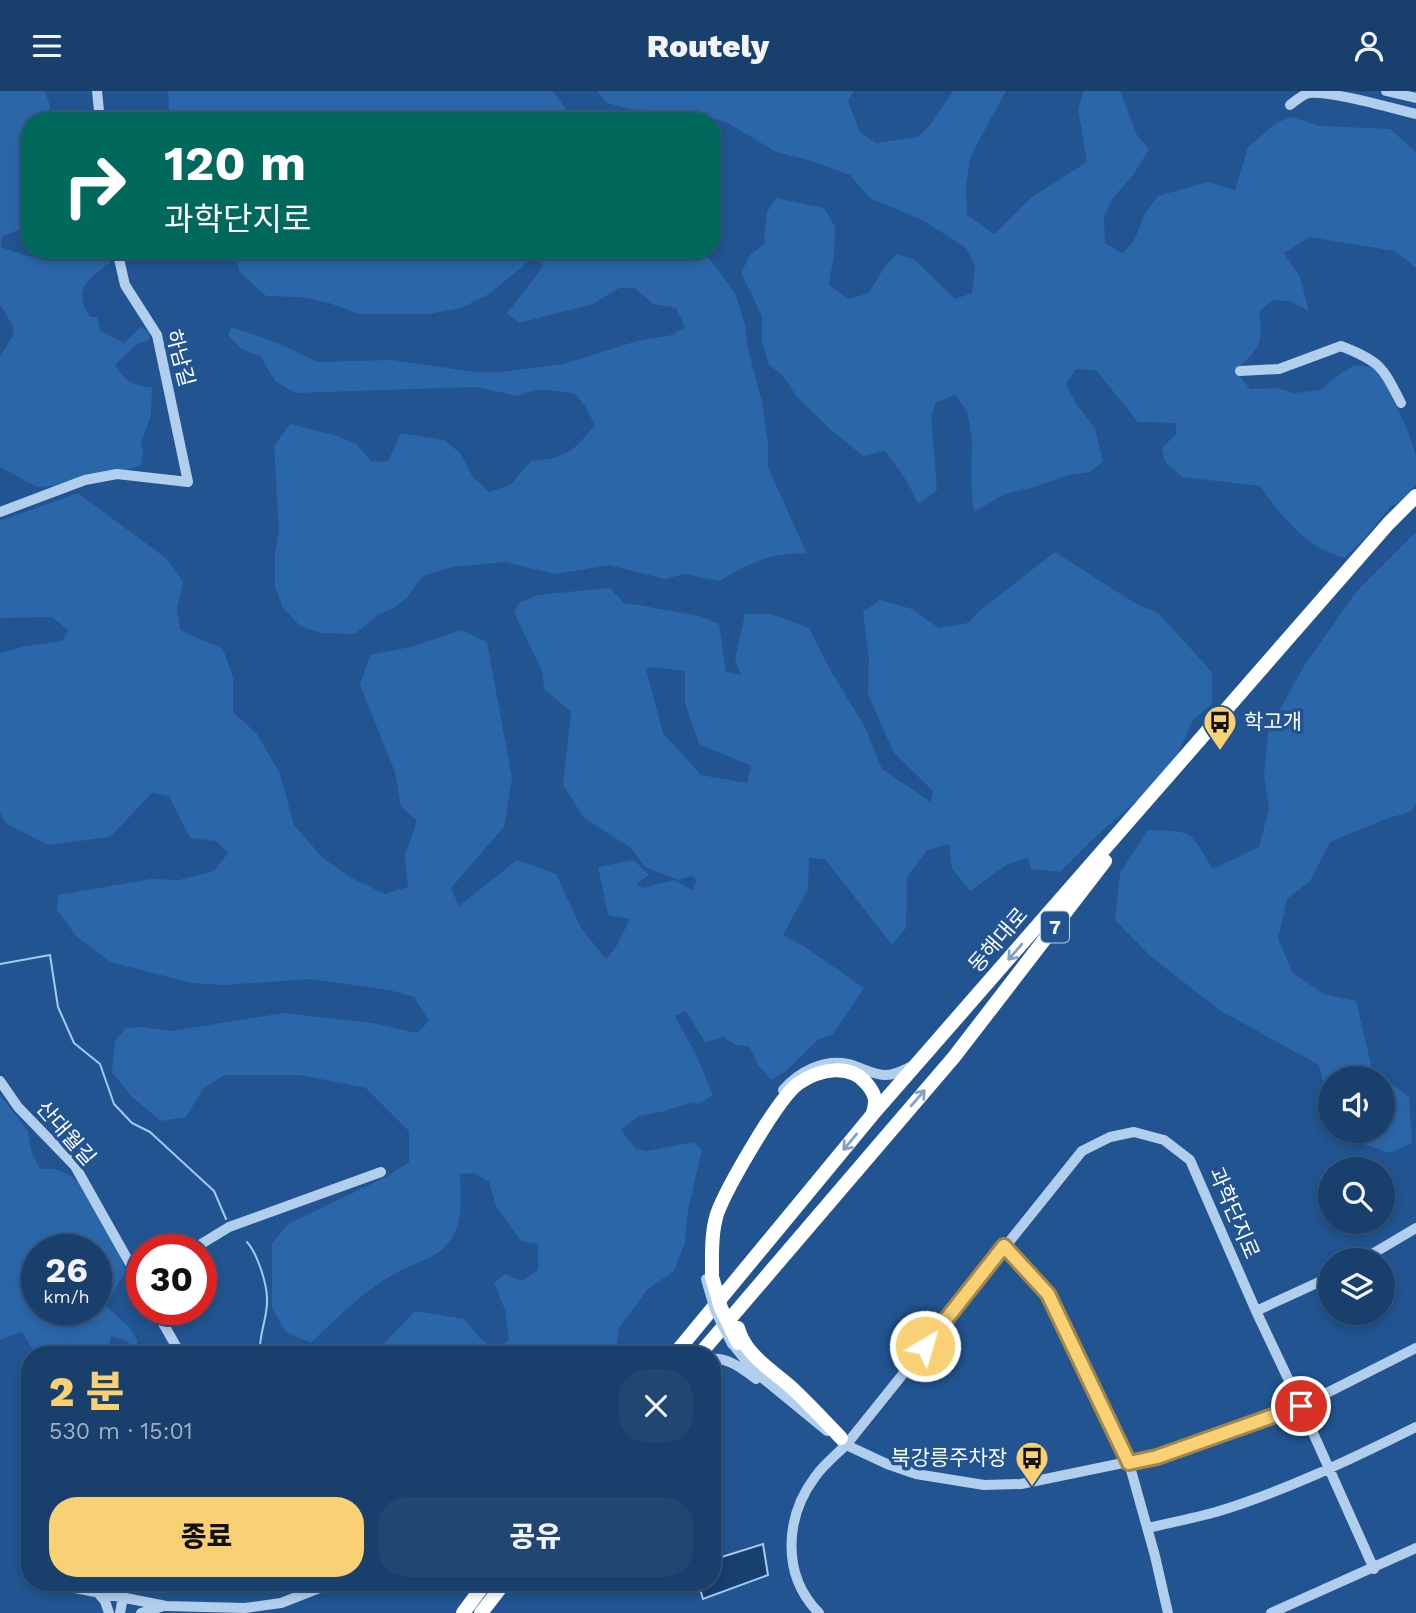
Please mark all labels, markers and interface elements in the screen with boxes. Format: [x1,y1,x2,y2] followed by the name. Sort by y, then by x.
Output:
[28,27,66,65] icon: menu
[647,27,769,65] text: Routely
[1350,27,1388,65] icon: person
[164,134,306,192] text: 120 m
[49,140,140,231] icon: right
[164,200,311,238] text: 과학단지로
[161,327,200,389] street label: 하남길
[1201,703,1239,752] bus stop icon: 학고개
[1244,709,1302,734] place label: 학고개
[963,902,1032,977] street label: 동해대로
[1041,911,1069,943] road number: 7
[1007,943,1023,961] one-way arrow
[1318,1066,1395,1325] map controls
[1318,1066,1395,1143] button: sound
[910,1090,927,1107] one-way arrow
[32,1095,101,1170] street label: 산대월길
[842,1133,857,1151] one-way arrow
[1318,1157,1395,1234] button: search
[1204,1163,1265,1262] street label: 과학단지로
[126,1234,217,1325] speed limit sign: 30
[1318,1248,1395,1325] button: layers
[45,1249,88,1291] text: 26
[43,1286,90,1307] text: km/h
[888,1309,962,1383] position arrow
[49,1367,124,1416] text: 2 분
[619,1369,693,1443] button: close
[1271,1376,1331,1436] pin
[1282,1387,1320,1425] icon: arrive
[49,1418,193,1445] text: 530 m · 15:01
[1013,1439,1051,1488] bus stop icon: 북강릉주차장
[891,1445,1007,1470] place label: 북강릉주차장
[49,1497,364,1577] button: 종료
[378,1497,693,1577] button: 공유

